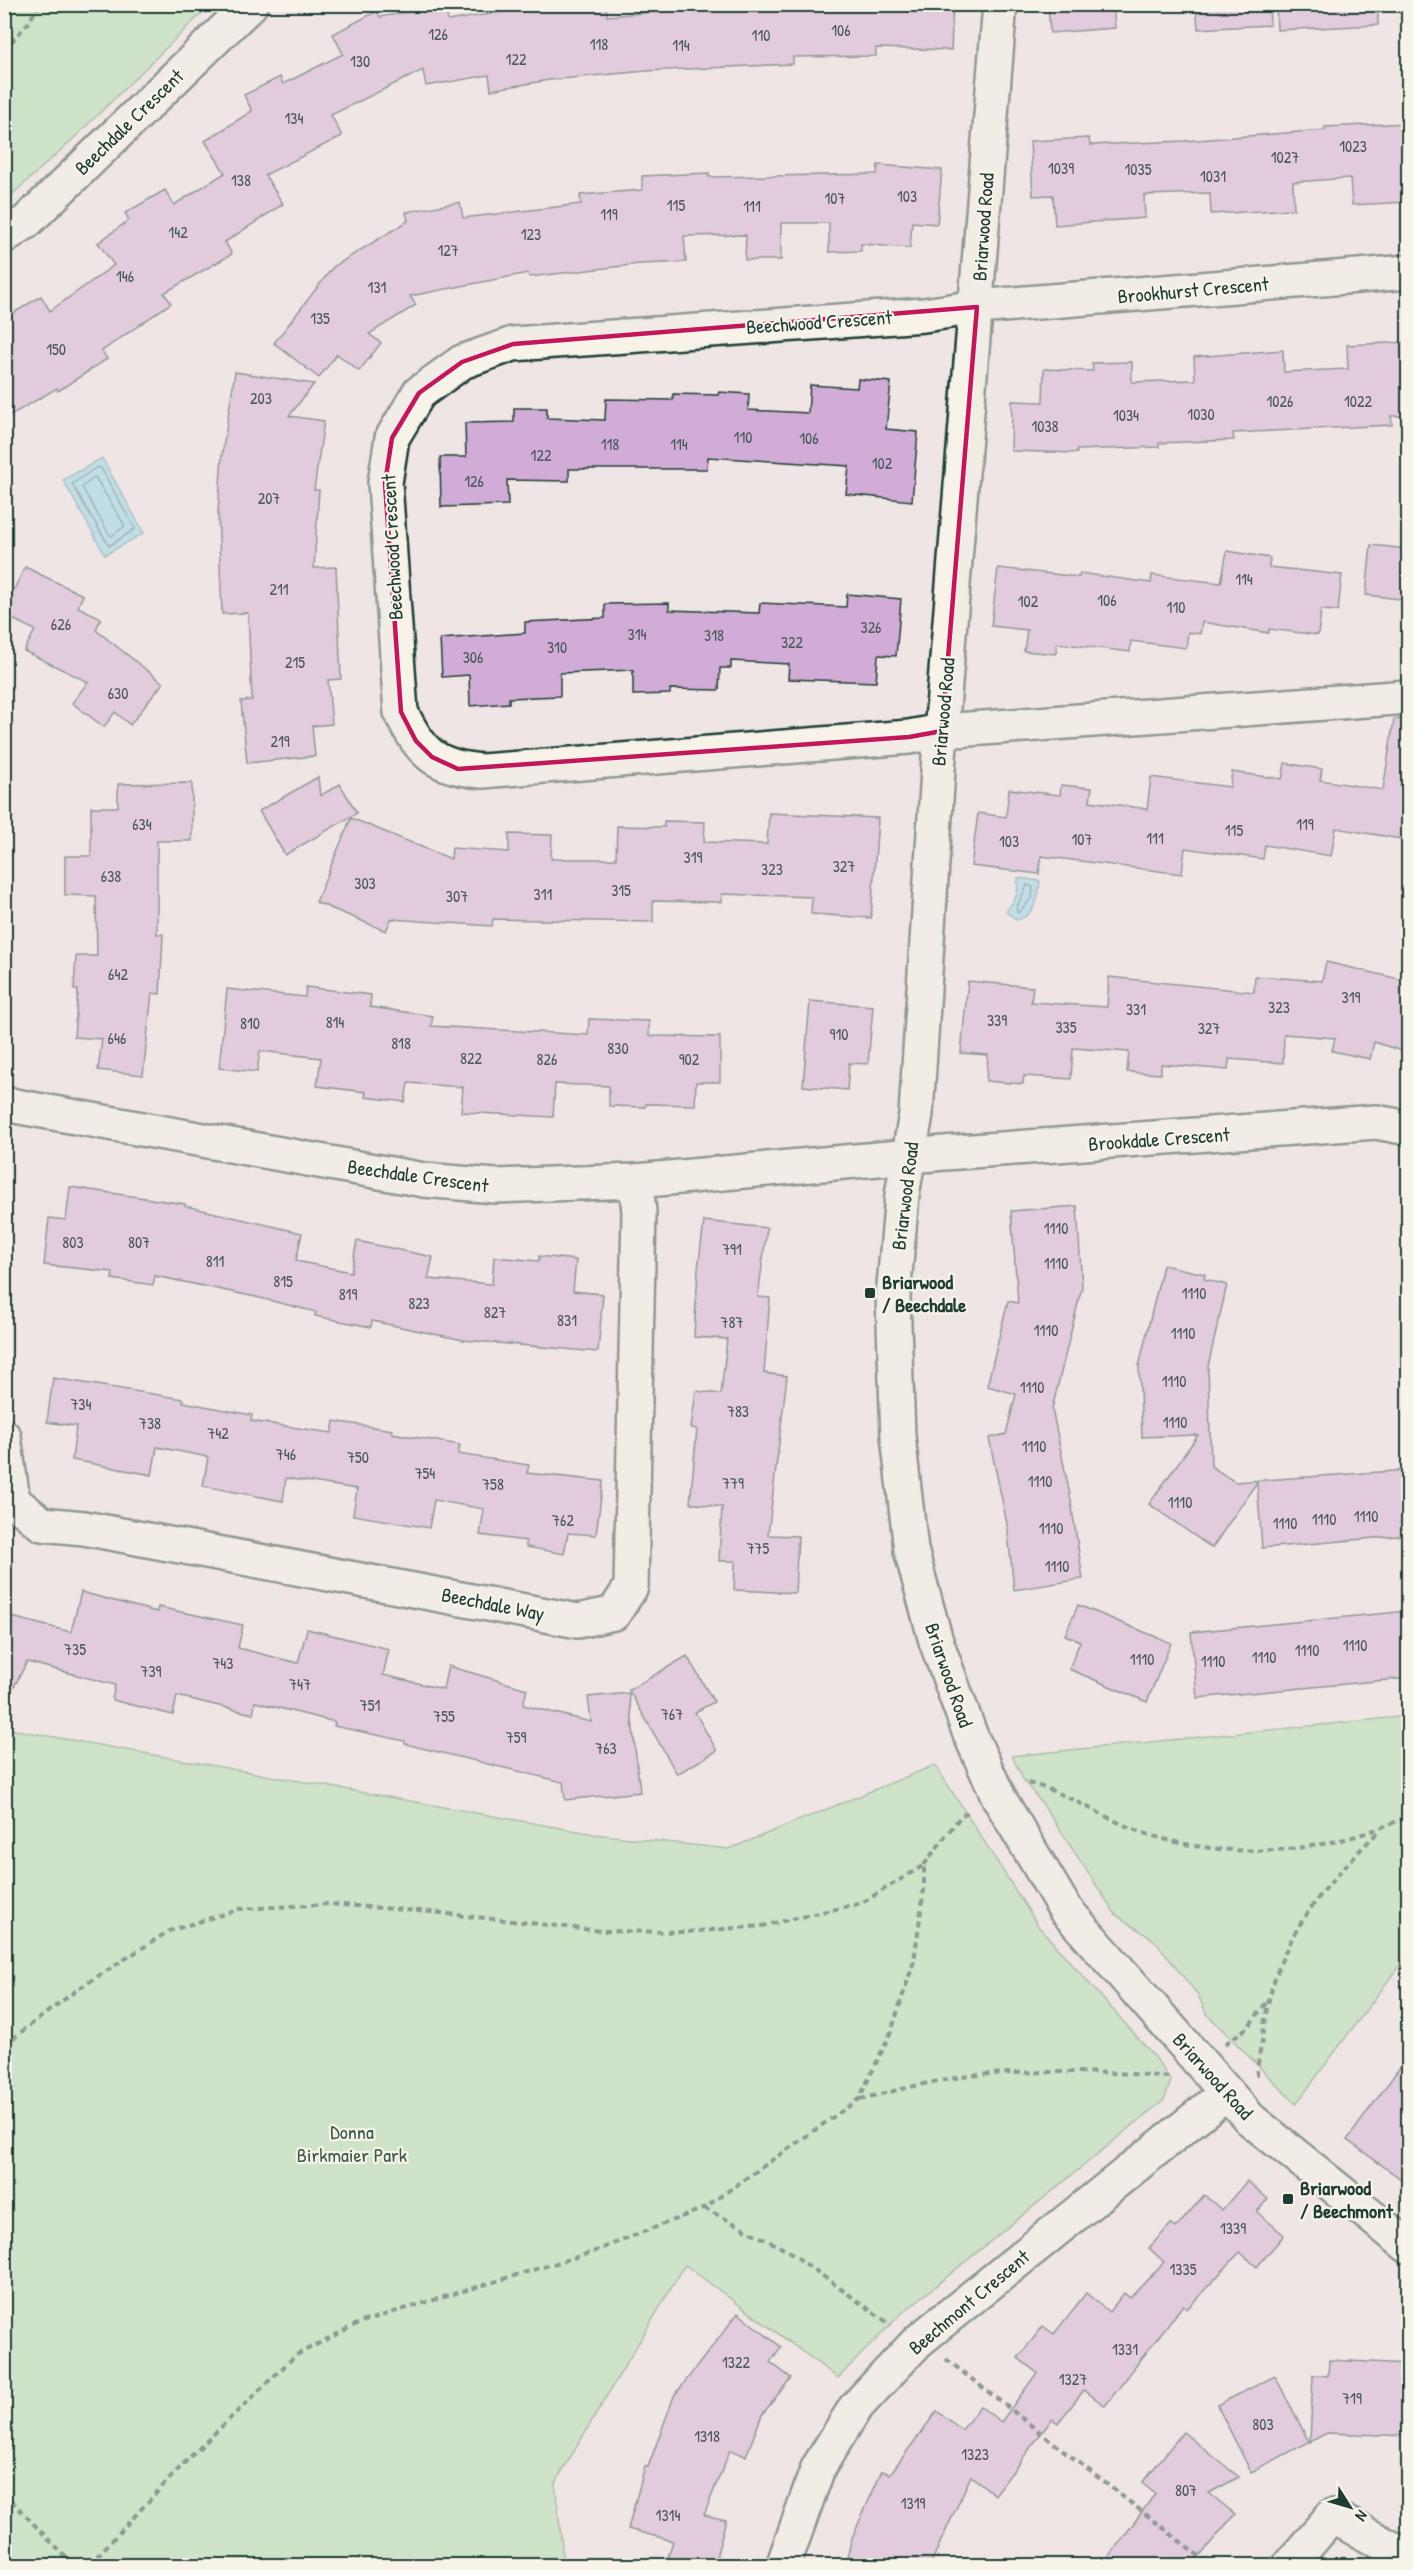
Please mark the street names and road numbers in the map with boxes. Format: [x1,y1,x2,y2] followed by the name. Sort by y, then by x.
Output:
[68,62,190,181] street label: Beechdale Crescent
[965,172,1000,282] street label: Briarwood Road
[1116,269,1271,310] street label: Brookhurst Crescent
[745,303,894,340] street label: Beechwood Crescent
[374,472,409,621] street label: Beechwood Crescent
[924,657,961,767] street label: Briarwood Road
[1087,1120,1232,1157] street label: Brookdale Crescent
[884,1140,925,1251] street label: Briarwood Road
[346,1152,491,1199] street label: Beechdale Crescent
[439,1580,547,1627] street label: Beechdale Way
[919,1619,980,1731] street label: Briarwood Road
[1167,2026,1260,2125] street label: Briarwood Road
[902,2242,1036,2360] street label: Beechmont Crescent

